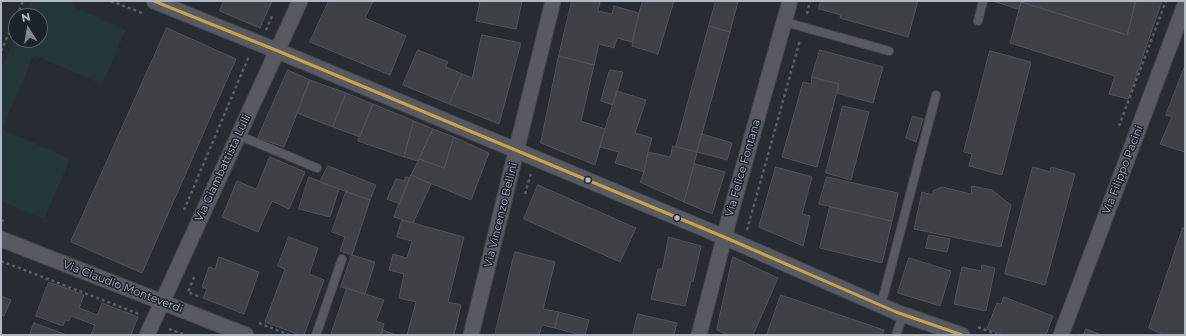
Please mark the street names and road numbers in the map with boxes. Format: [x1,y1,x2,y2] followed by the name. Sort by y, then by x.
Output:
[192,112,254,224] street label: Via Giambattista Lulli
[723,118,763,218] street label: Via Felice Fontana
[1100,124,1146,216] street label: Via Filippo Pacini
[482,161,520,269] street label: Via Vincenzo Bellini
[61,258,185,316] street label: Via Claudio Monteverdi

